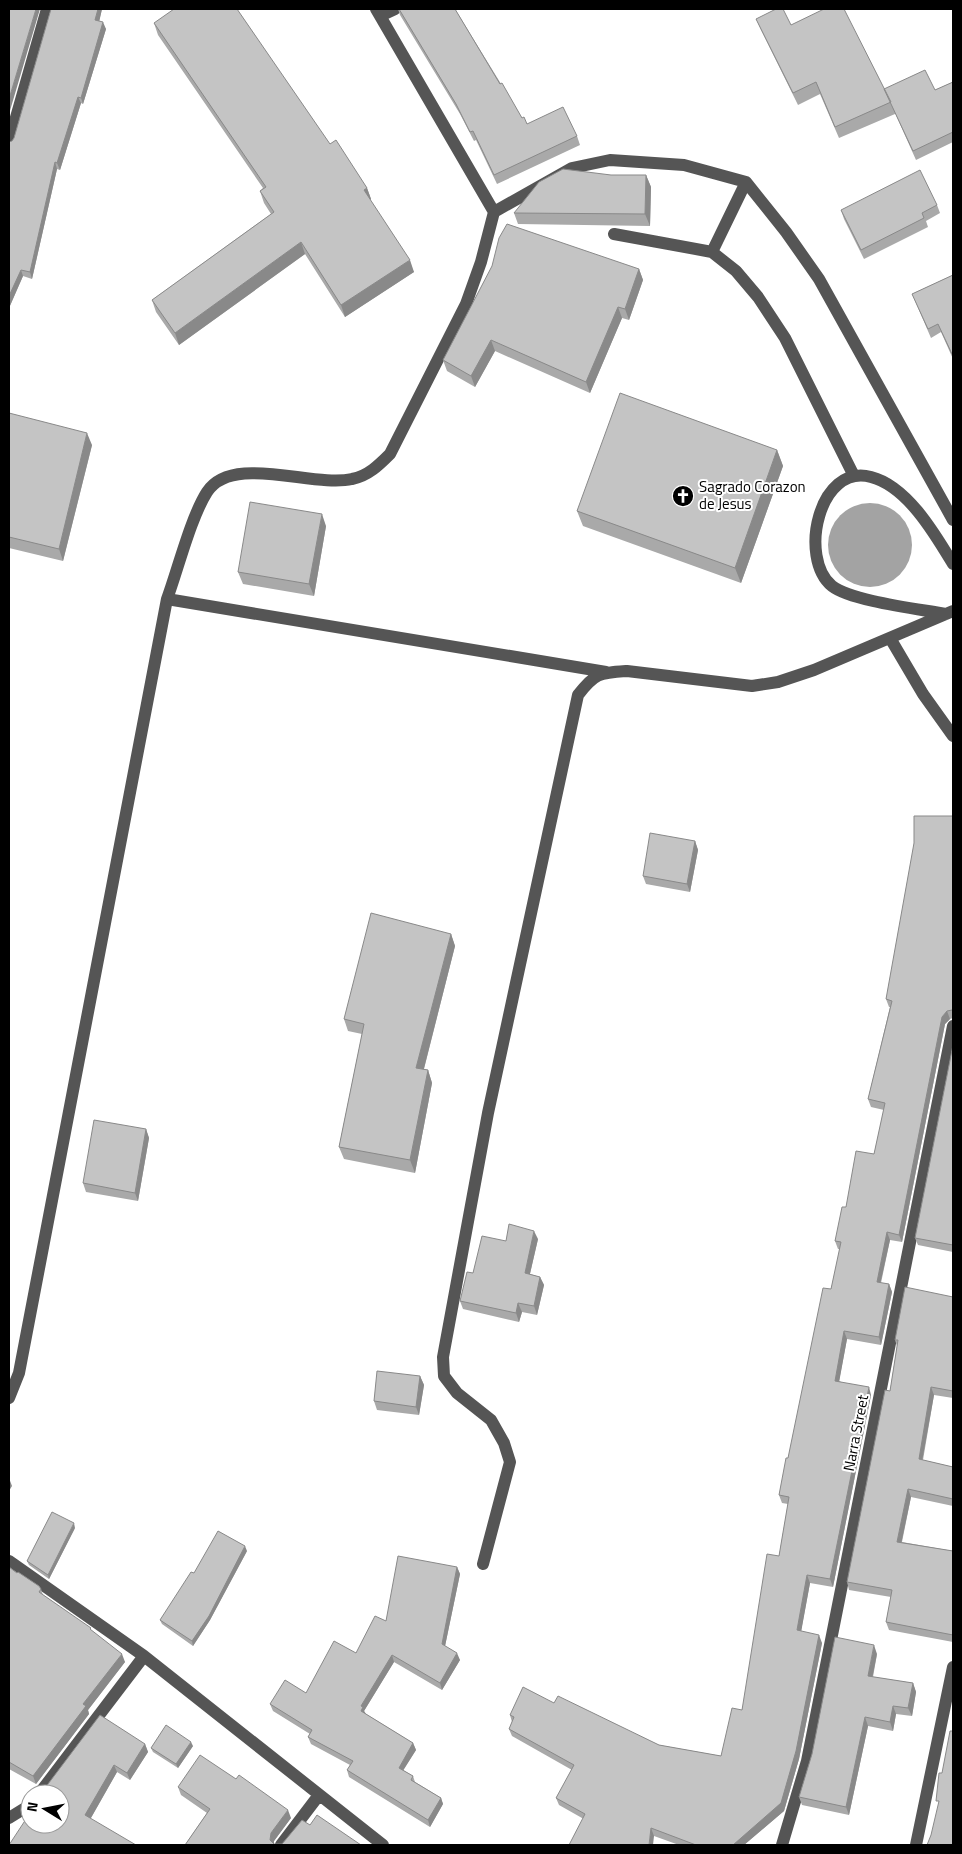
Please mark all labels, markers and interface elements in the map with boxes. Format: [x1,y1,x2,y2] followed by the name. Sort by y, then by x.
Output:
[699,475,806,515] place label: Sagrado Corazon de Jesus
[671,484,695,508] church icon: Sagrado Corazon de Jesus
[837,1392,874,1473] street label: Narra Street
[20,1784,70,1834] north arrow
[21,1800,43,1813] text: N

